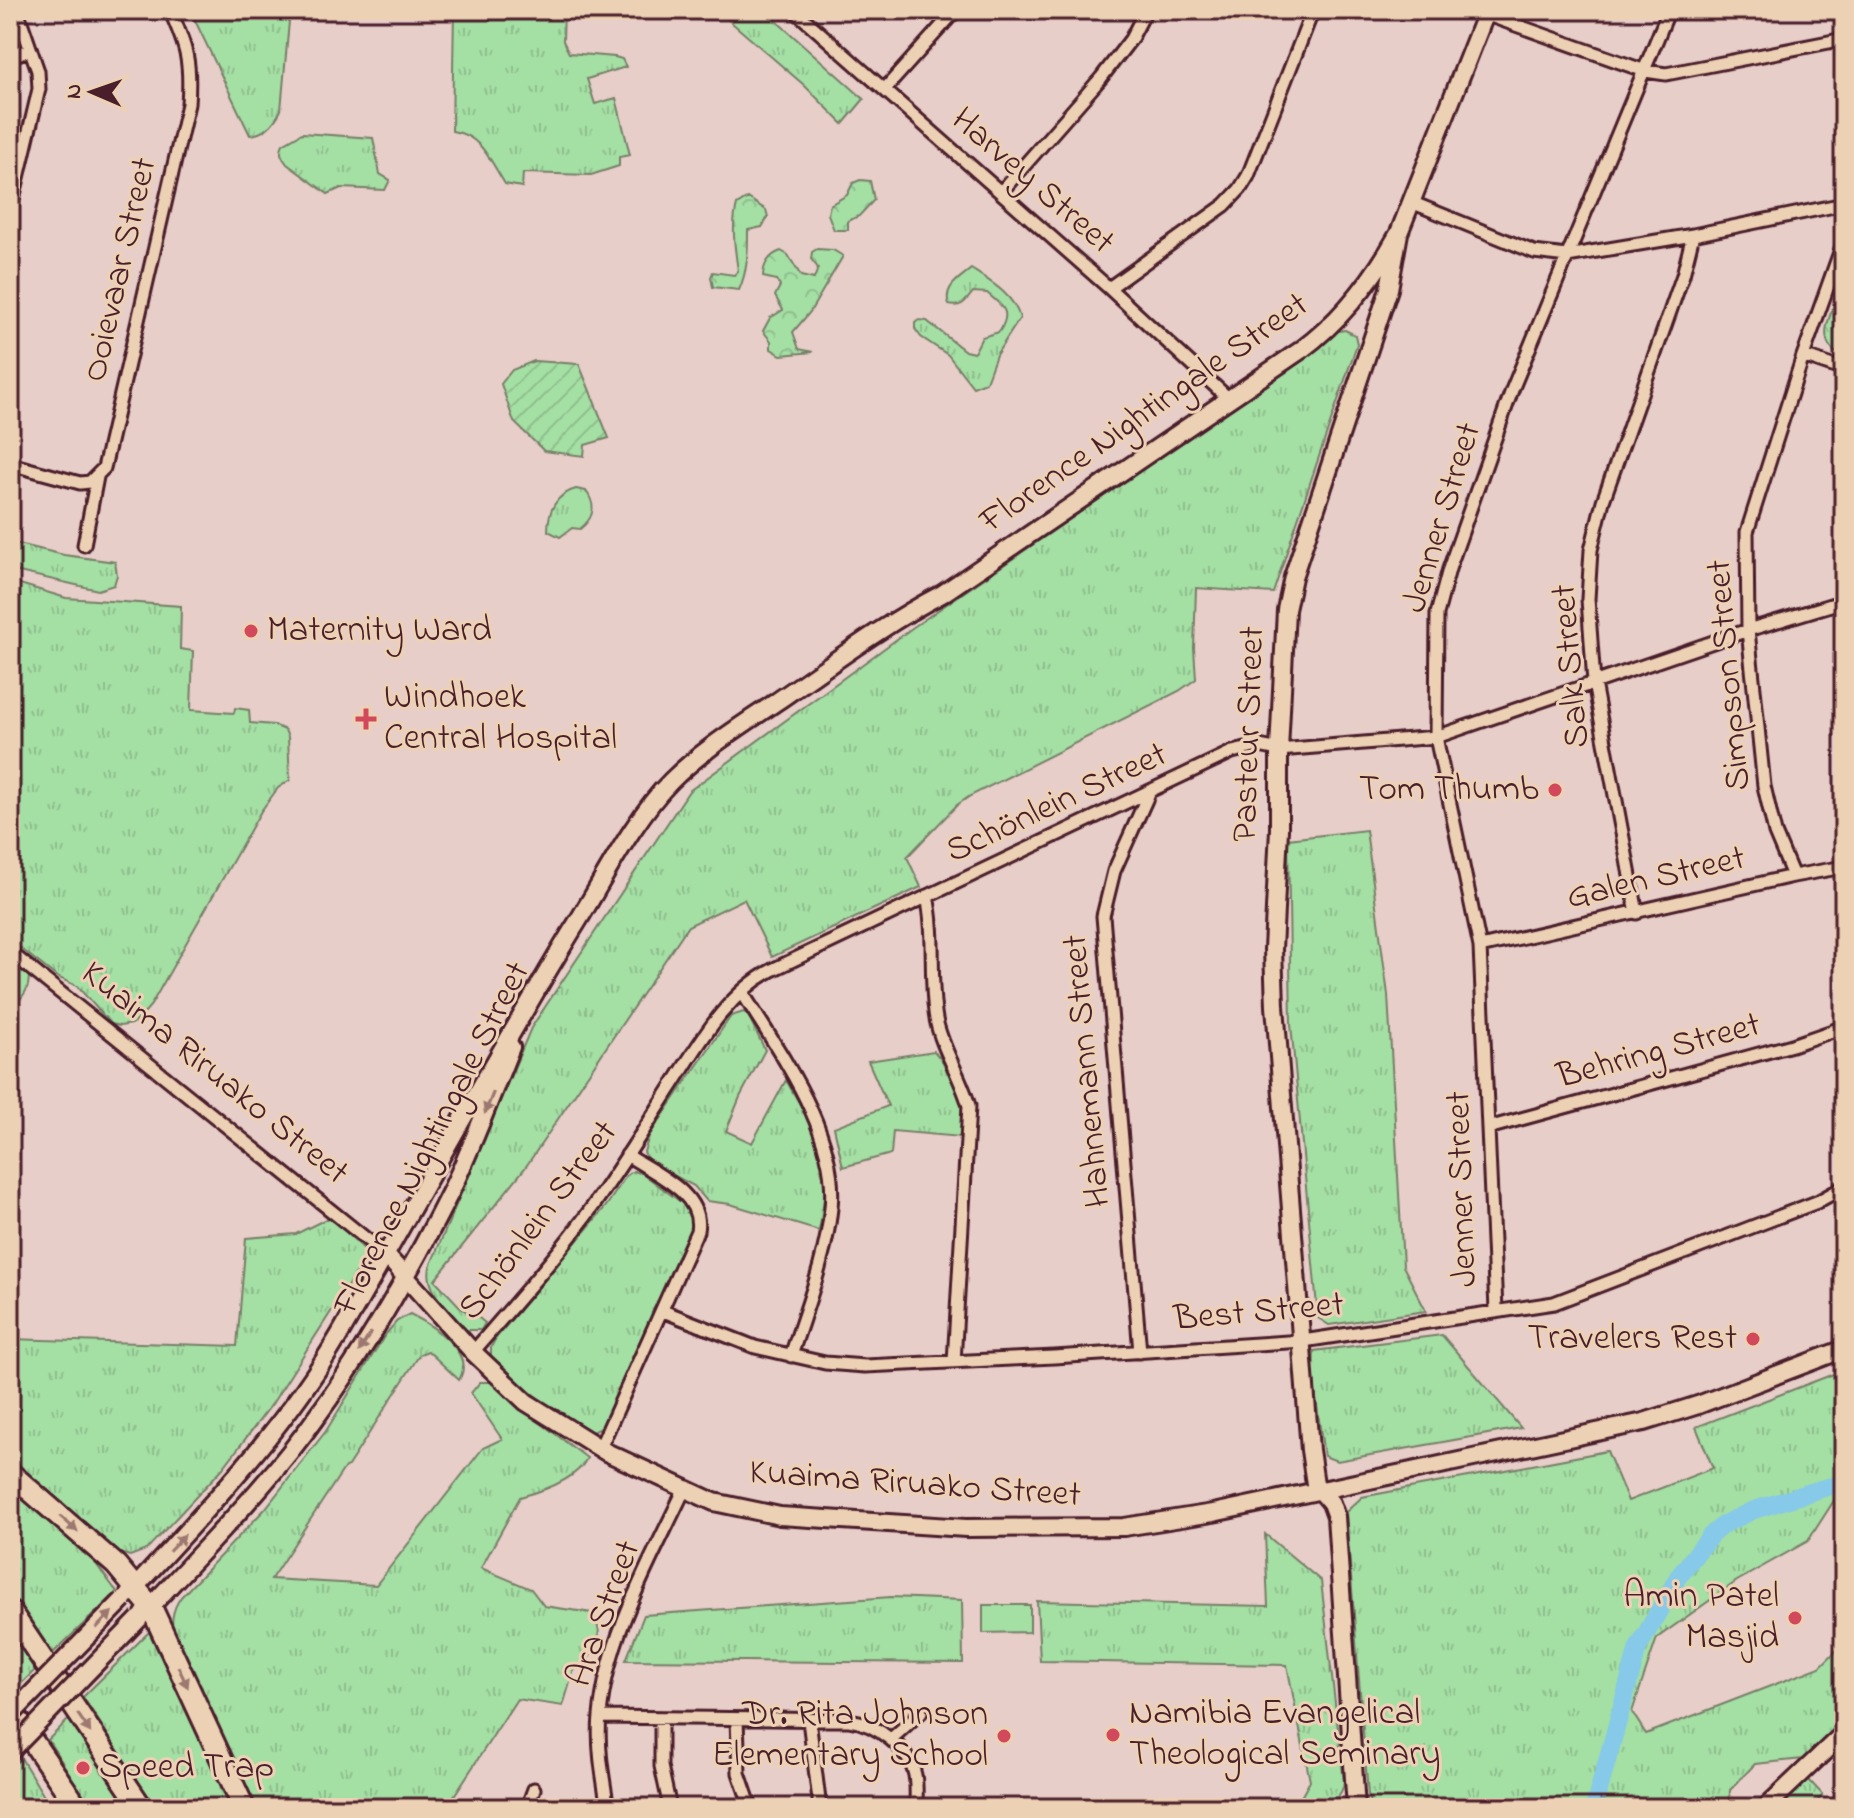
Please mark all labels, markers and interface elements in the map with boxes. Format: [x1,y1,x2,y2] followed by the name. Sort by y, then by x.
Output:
[52,52,132,132] north arrow
[59,83,91,99] text: N
[938,96,1126,268] street label: Harvey Street
[69,153,173,387] street label: Ooievaar Street
[969,280,1320,548] street label: Florence Nightingale Street
[1389,416,1497,620] street label: Jenner Street
[1694,557,1766,793] street label: Simpson Street
[1538,582,1606,750] street label: Salk Street
[267,605,492,658] place label: Maternity Ward
[242,622,260,640] marker: Maternity Ward
[1220,625,1280,843] street label: Pasteur Street
[384,672,617,766] place label: Windhoek Central Hospital
[355,708,377,730] marker: Windhoek Central Hospital
[938,730,1176,878] street label: Schönlein Street
[1359,764,1539,817] place label: Tom Thumb
[1546,781,1564,799] marker: Tom Thumb
[1562,833,1750,925] street label: Galen Street
[1050,932,1126,1210] street label: Hahnemann Street
[68,949,360,1199] street label: Kuaima Riruako Street
[320,953,545,1326] street label: Florence Nightingale Street
[1550,999,1767,1105] street label: Behring Street
[1433,1090,1493,1288] street label: Jenner Street
[482,1091,495,1115] one-way arrow
[446,1110,632,1332] street label: Schönlein Street
[1171,1279,1346,1347] street label: Best Street
[1528,1313,1737,1366] place label: Travelers Rest
[1744,1330,1762,1348] marker: Travelers Rest
[357,1332,372,1353] one-way arrow
[748,1447,1082,1523] street label: Kuaima Riruako Street
[59,1515,79,1532] one-way arrow
[167,1533,185,1552] one-way arrow
[554,1533,656,1695] street label: Ara Street
[1623,1571,1779,1665] place label: Amin Patel Masjid
[1786,1609,1804,1627] marker: Amin Patel Masjid
[94,1611,112,1630] one-way arrow
[177,1666,190,1689] one-way arrow
[1129,1688,1440,1782] place label: Namibia Evangelical Theological Seminary
[712,1689,988,1783] place label: Dr. Rita Johnson Elementary School
[76,1712,91,1733] one-way arrow
[1104,1726,1122,1744] marker: Namibia Evangelical Theological Seminary
[995,1727,1013,1745] marker: Dr. Rita Johnson Elementary School
[99,1742,274,1795] place label: Speed Trap
[74,1759,92,1777] marker: Speed Trap

